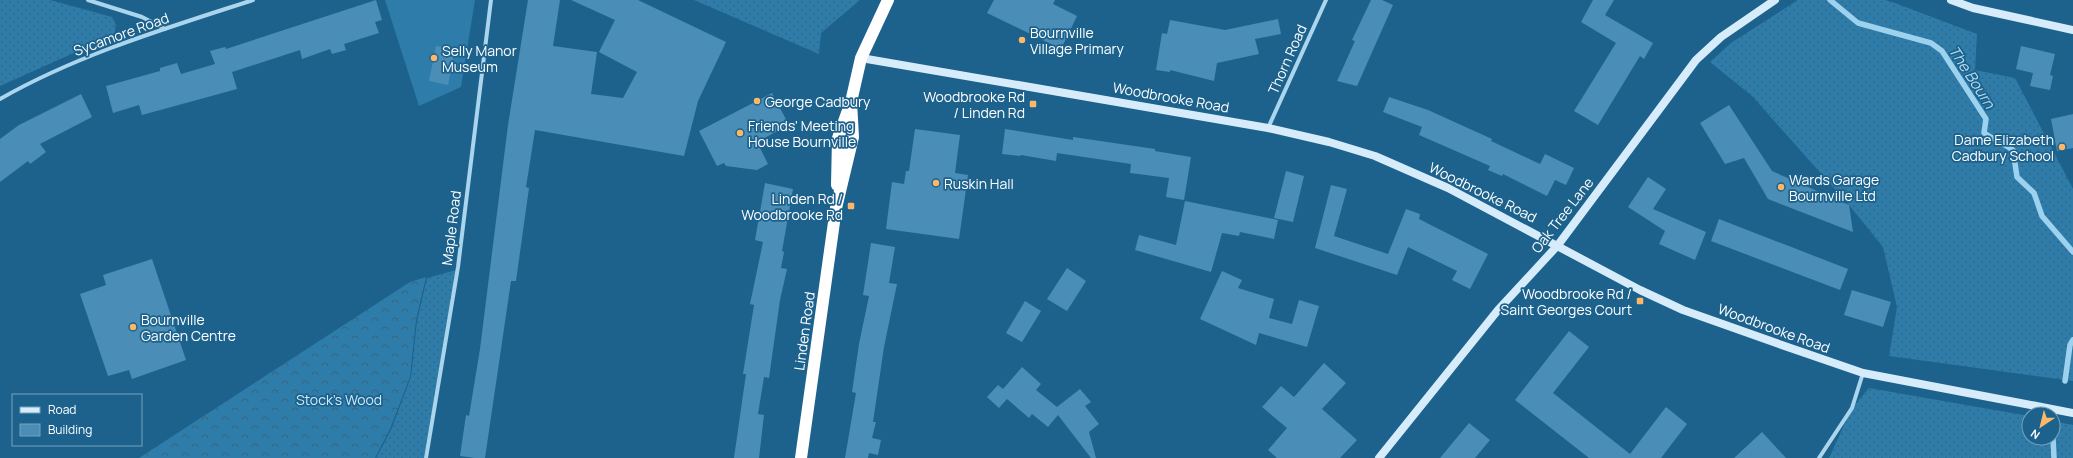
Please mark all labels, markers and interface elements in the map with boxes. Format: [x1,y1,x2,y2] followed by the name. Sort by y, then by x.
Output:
[71,8,171,60] street label: Sycamore Road
[1263,21,1311,97] street label: Thorn Road
[1030,23,1124,58] place label: Bournville Village Primary
[1017,35,1027,45] marker: Bournville Village Primary
[442,41,517,76] place label: Selly Manor Museum
[1944,42,2001,113] water label: The Bourn
[429,53,439,63] marker: Selly Manor Museum
[1111,77,1231,117] street label: Woodbrooke Road
[923,87,1025,122] place label: Woodbrooke Rd / Linden Rd
[765,92,871,111] place label: George Cadbury
[752,96,762,106] marker: George Cadbury
[1028,99,1038,109] marker: Woodbrooke Rd / Linden Rd
[748,116,856,151] place label: Friends' Meeting House Bournville
[735,128,745,138] marker: Friends' Meeting House Bournville
[1952,130,2054,165] place label: Dame Elizabeth Cadbury School
[2057,142,2067,152] marker: Dame Elizabeth Cadbury School
[1426,158,1540,226] street label: Woodbrooke Road
[1789,170,1879,205] place label: Wards Garage Bournville Ltd
[1527,173,1597,257] street label: Oak Tree Lane
[944,174,1014,193] place label: Ruskin Hall
[931,178,941,188] marker: Ruskin Hall
[1776,182,1786,192] marker: Wards Garage Bournville Ltd
[437,189,465,267] street label: Maple Road
[741,189,843,224] place label: Linden Rd / Woodbrooke Rd
[846,201,856,211] marker: Linden Rd / Woodbrooke Rd
[1501,284,1632,319] place label: Woodbrooke Rd / Saint Georges Court
[789,290,819,372] street label: Linden Road
[1635,296,1645,306] marker: Woodbrooke Rd / Saint Georges Court
[1715,299,1833,357] street label: Woodbrooke Road
[141,310,236,345] place label: Bournville Garden Centre
[128,322,138,332] marker: Bournville Garden Centre
[296,390,382,409] park label: Stock's Wood
[12,394,142,446] legend
[48,401,76,418] text: Road
[2021,406,2061,446] north arrow
[48,421,92,438] text: Building
[2027,426,2043,443] text: N

